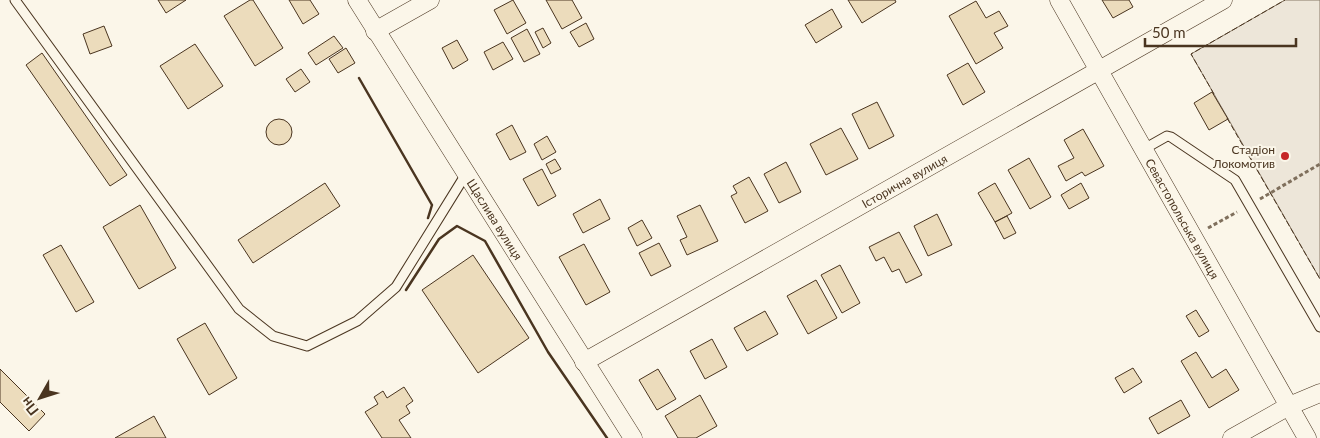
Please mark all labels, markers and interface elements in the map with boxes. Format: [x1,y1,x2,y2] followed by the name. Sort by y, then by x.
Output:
[1145,15,1296,47] scale bar
[1152,23,1186,41] text: 50 m
[1212,142,1275,171] place label: Стадіон Локомотив
[859,150,950,211] street label: Історична вулиця
[1279,150,1291,162] marker: Стадіон Локомотив
[1143,156,1223,281] street label: Севастопольська вулиця
[464,176,526,262] street label: Щаслива вулиця
[15,373,65,423] north arrow
[17,394,42,419] text: Пн

